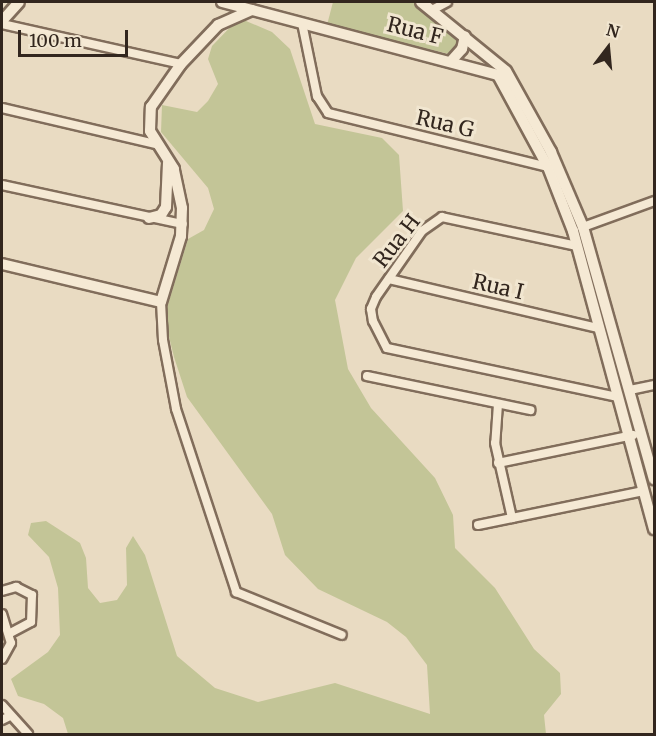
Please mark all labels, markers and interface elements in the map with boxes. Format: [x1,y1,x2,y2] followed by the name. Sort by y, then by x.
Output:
[384,12,446,50] street label: Rua F
[21,18,130,56] scale bar
[578,18,638,78] north arrow
[604,19,622,42] text: N
[29,29,82,52] text: 100 m
[413,105,477,143] street label: Rua G
[368,209,426,273] street label: Rua H
[470,269,526,305] street label: Rua I

